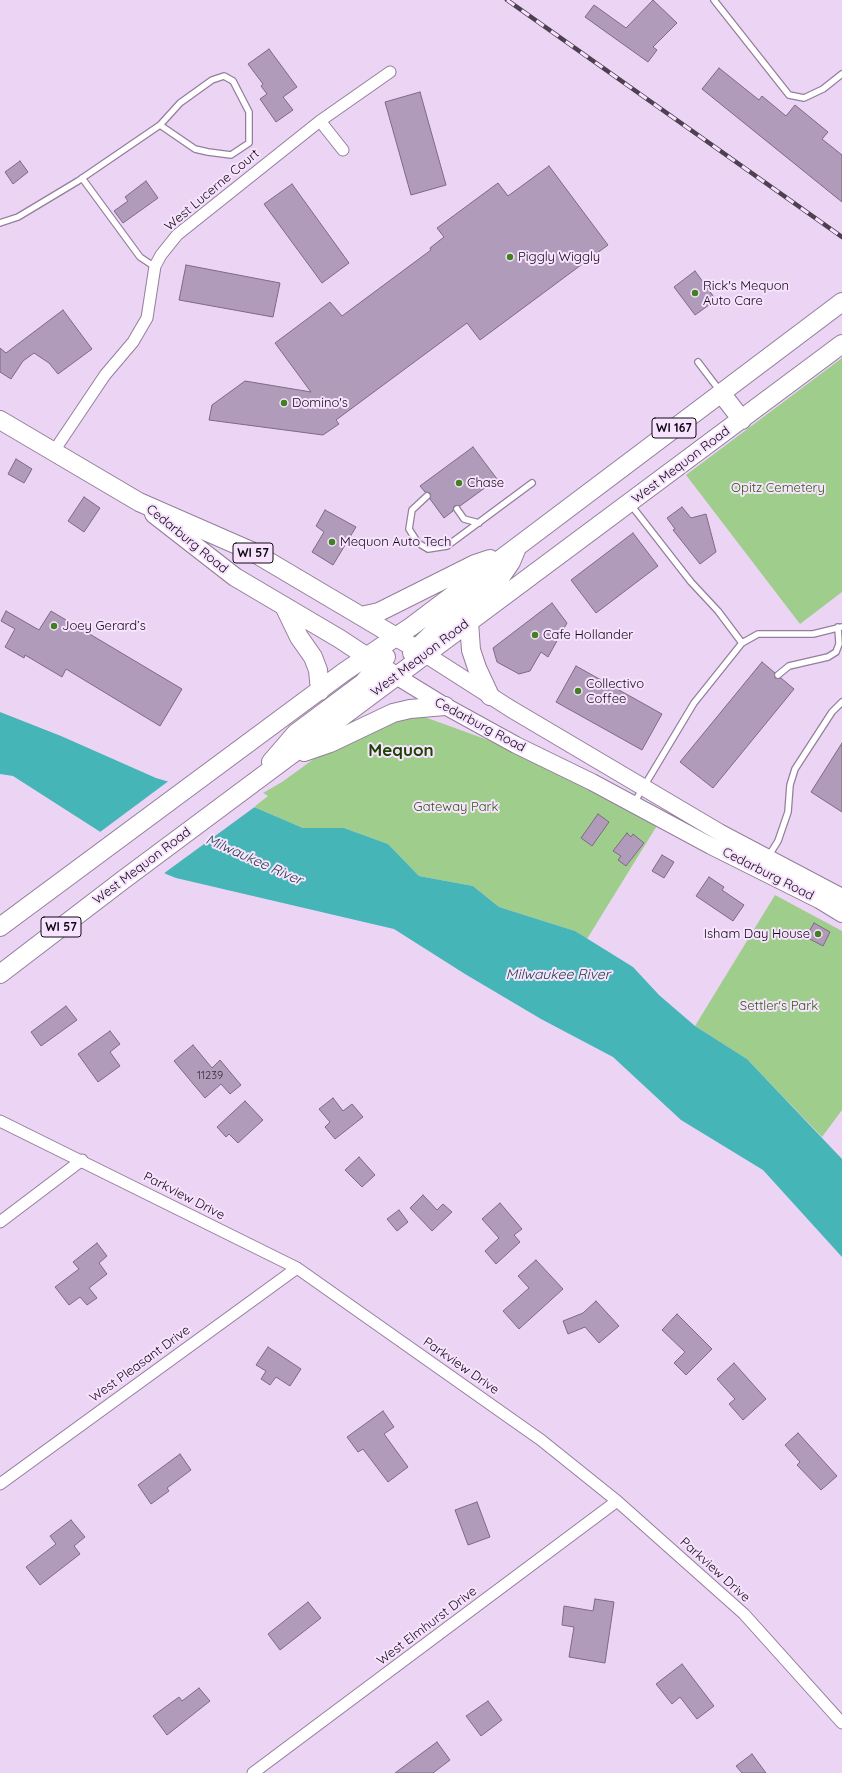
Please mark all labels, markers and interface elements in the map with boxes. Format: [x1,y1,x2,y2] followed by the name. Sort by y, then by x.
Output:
[162,146,262,234] street label: West Lucerne Court
[518,249,600,265] place label: Piggly Wiggly
[505,252,515,262] marker: Piggly Wiggly
[703,278,789,309] place label: Rick's Mequon Auto Care
[690,288,700,298] marker: Rick's Mequon Auto Care
[292,395,348,411] place label: Domino's
[279,398,289,408] marker: Domino's
[652,418,696,438] road number: WI 167
[629,423,733,507] street label: West Mequon Road
[467,475,504,491] place label: Chase
[454,478,464,488] marker: Chase
[731,480,825,496] park label: Opitz Cemetery
[143,501,231,577] street label: Cedarburg Road
[340,534,451,550] place label: Mequon Auto Tech
[327,537,337,547] marker: Mequon Auto Tech
[233,543,273,563] road number: WI 57
[368,616,472,700] street label: West Mequon Road
[62,618,146,634] place label: Joey Gerard’s
[49,621,59,631] marker: Joey Gerard’s
[543,627,633,643] place label: Cafe Hollander
[530,630,540,640] marker: Cafe Hollander
[586,676,644,707] place label: Collectivo Coffee
[573,686,583,696] marker: Collectivo Coffee
[432,695,528,755] street label: Cedarburg Road
[368,741,434,761] district label: Mequon
[414,799,498,815] park label: Gateway Park
[90,824,194,908] street label: West Mequon Road
[203,831,305,889] water label: Milwaukee River
[720,844,816,904] street label: Cedarburg Road
[41,917,81,937] road number: WI 57
[704,926,810,942] place label: Isham Day House
[813,929,823,939] marker: Isham Day House
[506,967,610,983] water label: Milwaukee River
[740,998,818,1014] park label: Settler's Park
[197,1069,223,1083] house number: 11239
[141,1169,227,1223] street label: Parkview Drive
[87,1322,193,1406] street label: West Pleasant Drive
[420,1334,502,1398] street label: Parkview Drive
[677,1534,753,1606] street label: Parkview Drive
[374,1583,480,1669] street label: West Elmhurst Drive

